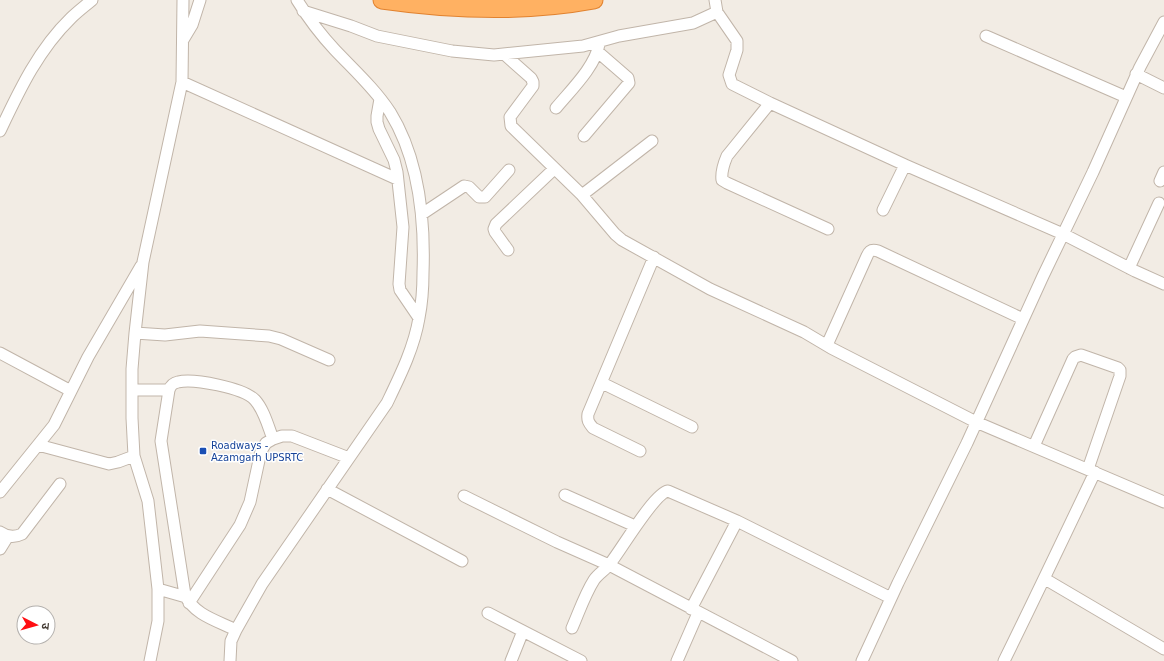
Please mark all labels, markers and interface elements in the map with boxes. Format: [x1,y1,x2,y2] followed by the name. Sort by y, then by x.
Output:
[211,440,303,463] place label: Roadways - Azamgarh UPSRTC
[198,446,208,456] marker: Roadways - Azamgarh UPSRTC
[16,605,56,645] north arrow
[39,622,52,630] text: उ

